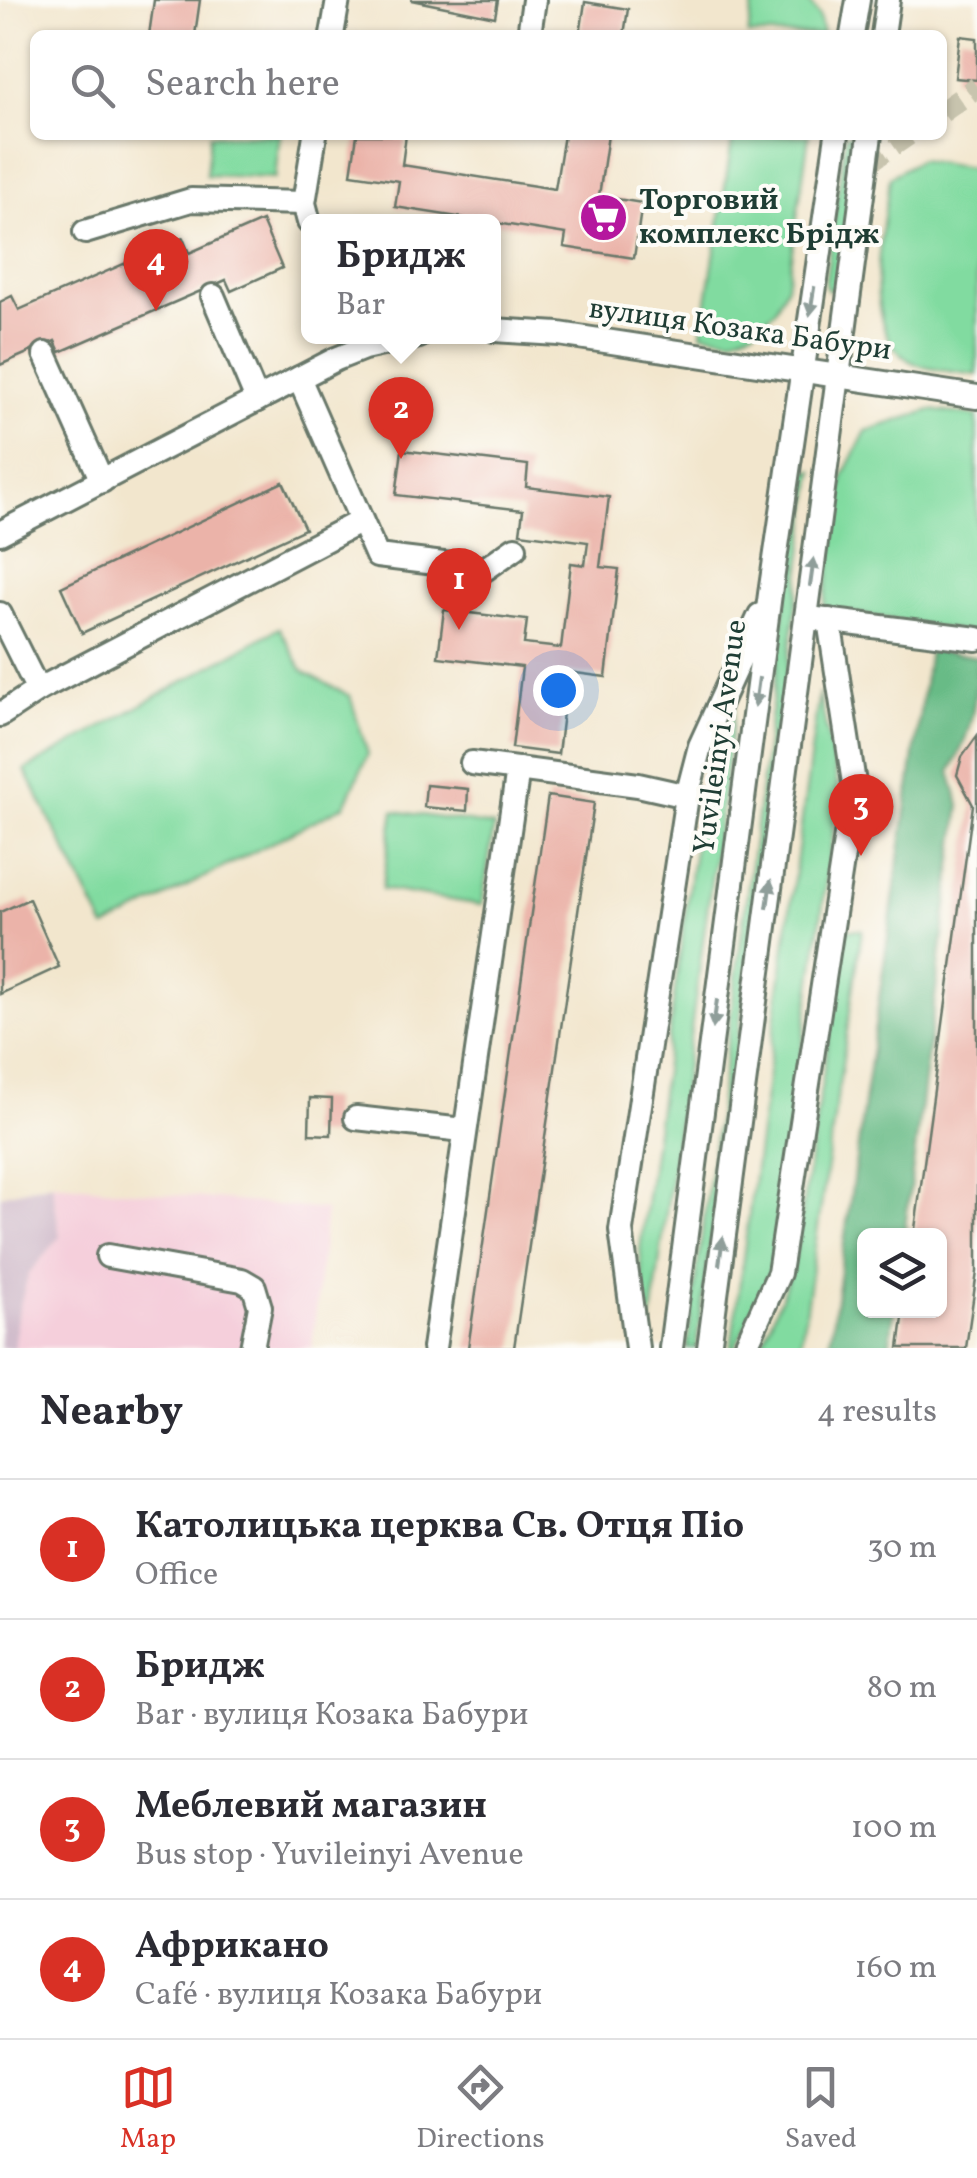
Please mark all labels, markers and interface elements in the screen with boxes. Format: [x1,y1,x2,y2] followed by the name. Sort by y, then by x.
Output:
[30,30,947,140] search box
[65,58,120,113] icon: search
[145,59,340,112] text: Search here
[639,180,880,256] place label: Торговий комплекс Брідж
[578,192,630,244] supermarket icon: Торговий комплекс Брідж
[301,214,501,344] popup
[124,228,188,311] pin: 4
[336,231,466,284] text: Бридж
[336,284,385,328] text: Bar
[804,285,820,317] one-way arrow
[586,288,894,372] street label: вулиця Козака Бабури
[368,376,434,459] pin: 2
[426,548,492,630] pin: 1
[804,556,820,588] one-way arrow
[684,617,758,857] street label: Yuvileinyi Avenue
[533,665,584,716] your location
[749,676,765,708] one-way arrow
[828,774,894,856] pin: 3
[761,878,777,910] one-way arrow
[706,999,722,1030] one-way arrow
[857,1228,947,1318] map controls
[857,1228,947,1318] button: layers
[714,1235,730,1267] one-way arrow
[40,1384,183,1443] text: Nearby
[817,1391,937,1435] text: 4 results
[135,1501,744,1554] text: Католицька церква Св. Отця Піо
[66,1527,79,1571] text: 1
[867,1527,937,1571] text: 30 m
[135,1554,218,1598] text: Office
[135,1641,265,1694] text: Бридж
[64,1667,81,1711] text: 2
[867,1667,937,1711] text: 80 m
[135,1694,529,1738] text: Bar · вулиця Козака Бабури
[135,1781,487,1834] text: Меблевий магазин
[64,1807,81,1851] text: 3
[851,1807,937,1851] text: 100 m
[135,1834,524,1878] text: Bus stop · Yuvileinyi Avenue
[135,1921,329,1974] text: Африкано
[63,1947,82,1991] text: 4
[854,1947,937,1991] text: 160 m
[135,1974,542,2018] text: Café · вулиця Козака Бабури
[120,2060,176,2159] tab: Map
[416,2060,545,2159] tab: Directions
[785,2060,857,2159] tab: Saved

